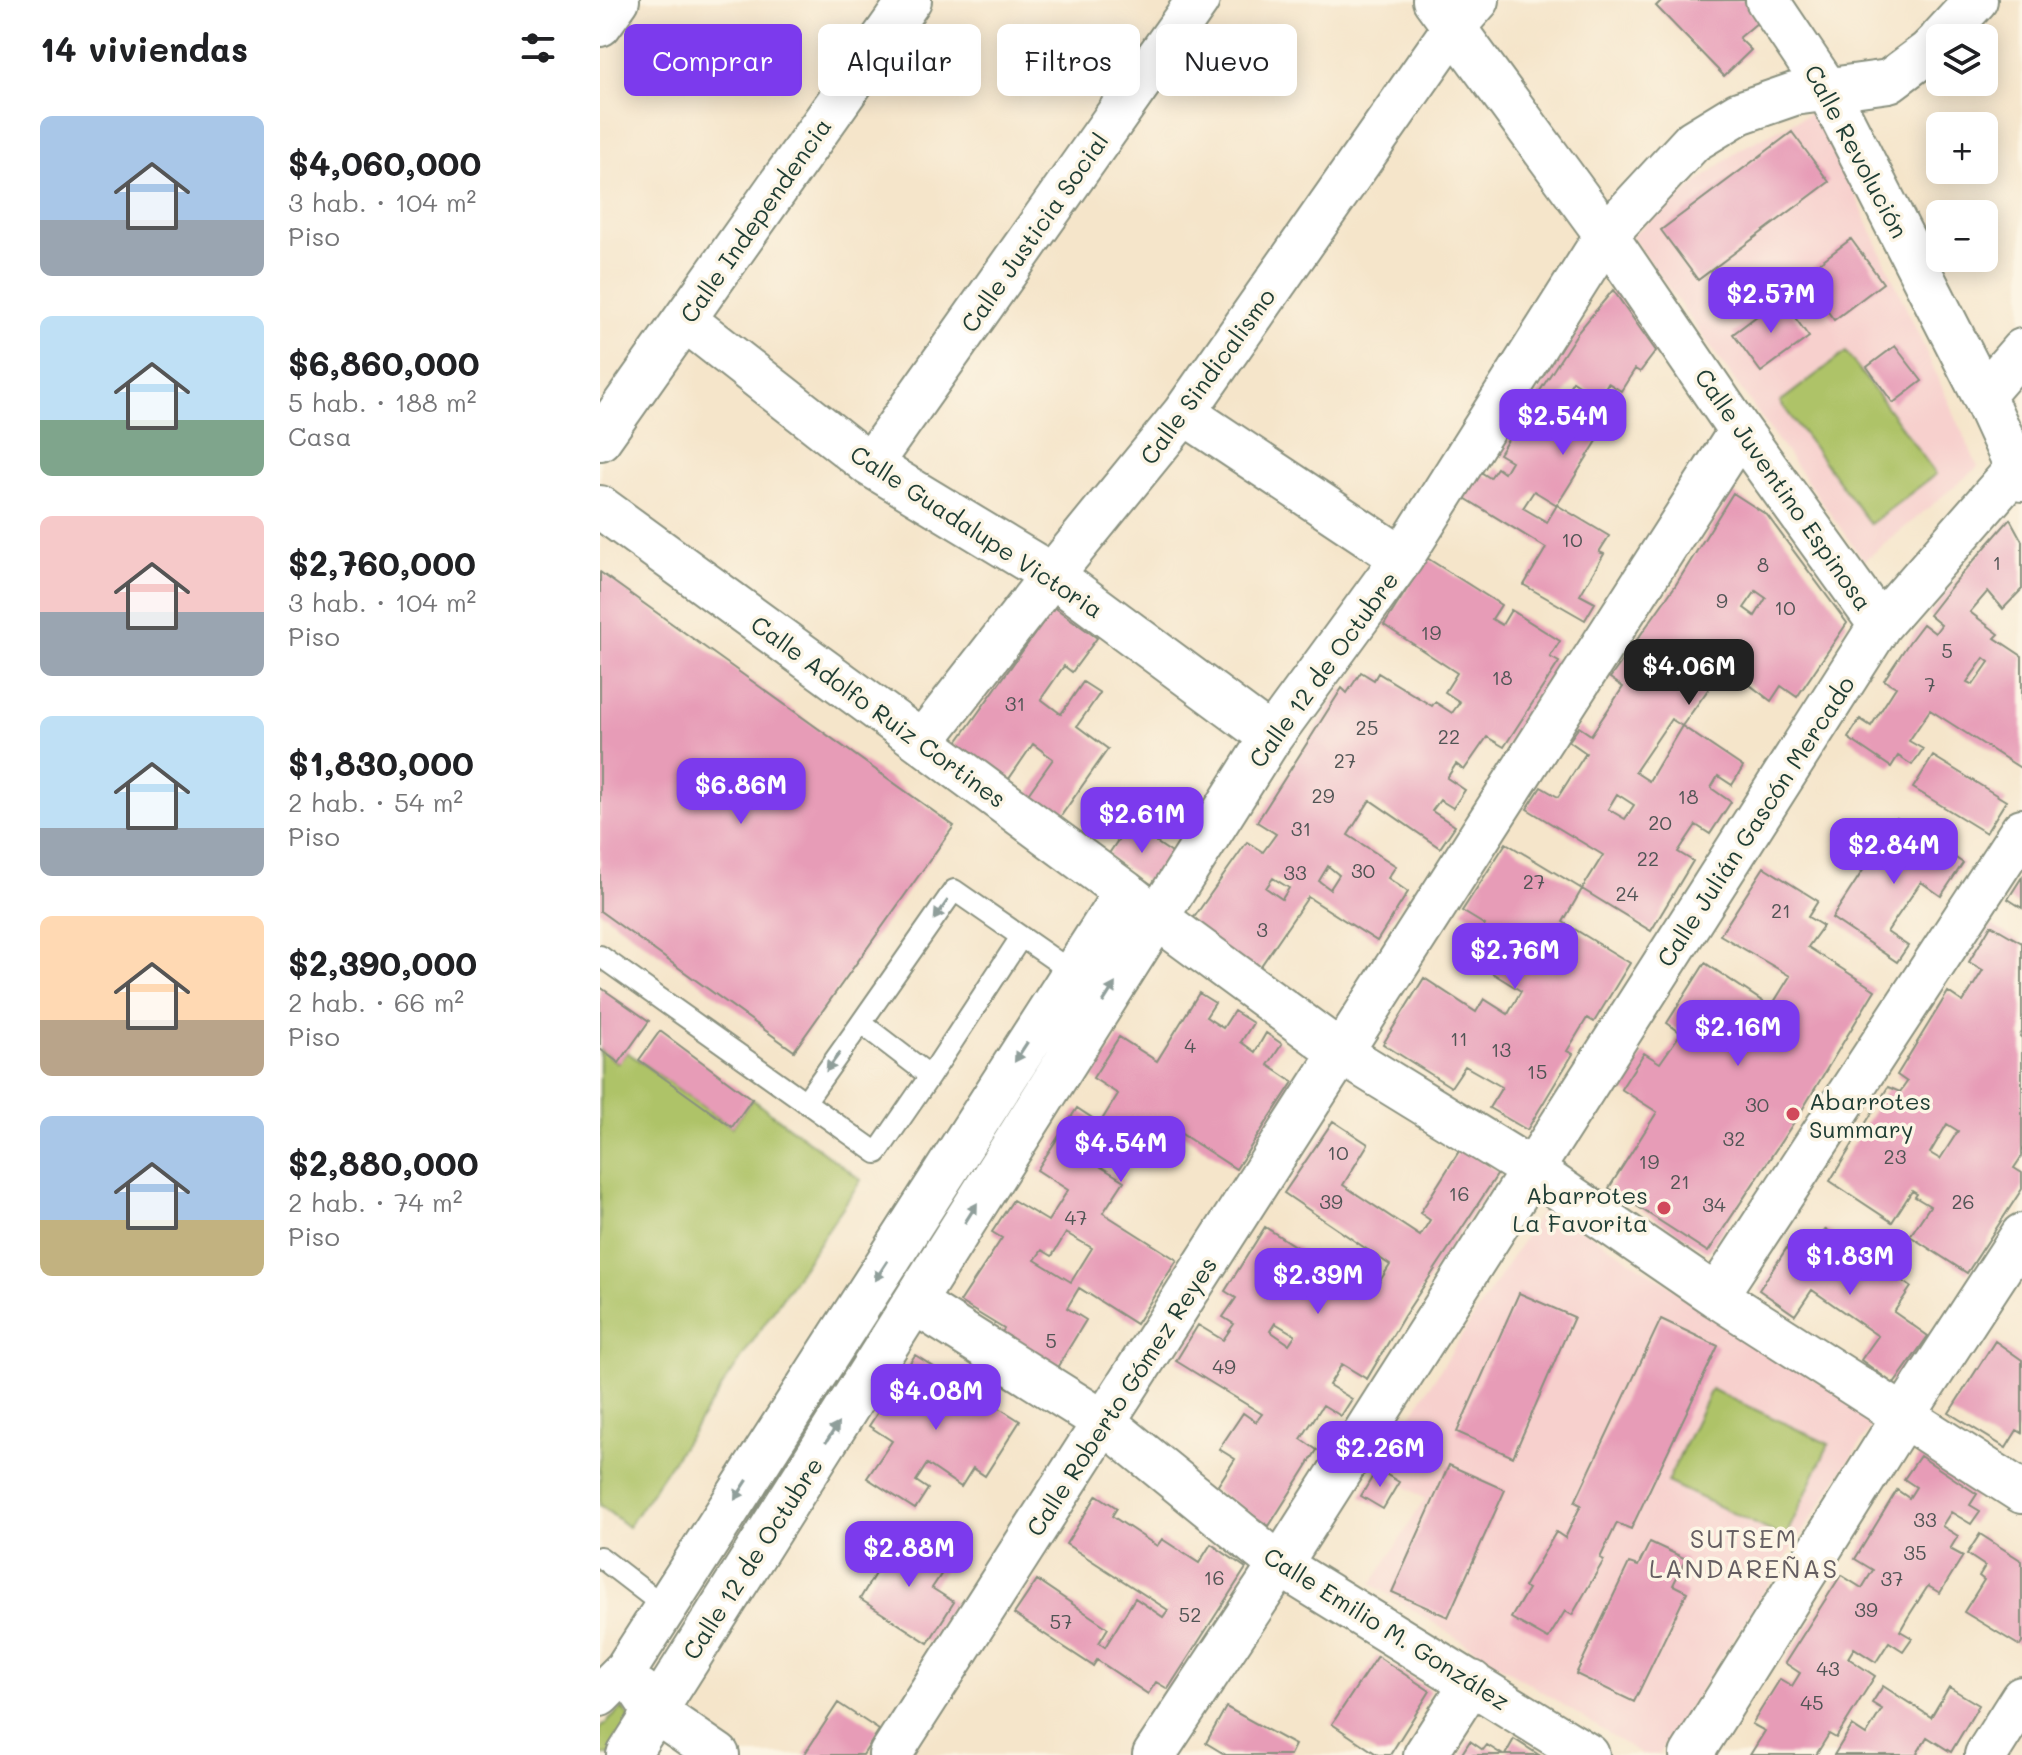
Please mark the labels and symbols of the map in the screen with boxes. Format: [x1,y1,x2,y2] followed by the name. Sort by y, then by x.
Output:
[1798,59,1916,243] street label: Calle Revolución
[673,111,837,329] street label: Calle Independencia
[953,126,1115,338] street label: Calle Justicia Social
[1706,267,1836,335] pin: $2.57M
[1132,282,1282,470] street label: Calle Sindicalismo
[1689,362,1879,616] street label: Calle Juventino Espinosa
[1498,389,1628,457] pin: $2.54M
[845,438,1109,624] street label: Calle Guadalupe Victoria
[1561,526,1583,552] house number: 10
[1993,549,2001,575] house number: 1
[1757,551,1769,577] house number: 8
[1241,565,1405,773] street label: Calle 12 de Octubre
[1716,587,1728,613] house number: 9
[1774,594,1796,620] house number: 10
[745,608,1013,814] street label: Calle Adolfo Ruiz Cortines
[1421,619,1442,645] house number: 19
[1941,637,1953,663] house number: 5
[1624,639,1754,707] pin: $4.06M
[1491,664,1513,690] house number: 18
[1649,670,1861,972] street label: Calle Julián Gascón Mercado
[1924,671,1936,697] house number: 7
[1005,690,1025,716] house number: 31
[1356,714,1378,740] house number: 25
[1438,723,1460,749] house number: 22
[1334,747,1356,773] house number: 27
[676,758,806,826] pin: $6.86M
[1312,782,1335,808] house number: 29
[1677,783,1699,809] house number: 18
[1077,787,1207,855] pin: $2.61M
[1648,809,1672,835] house number: 20
[1291,815,1311,841] house number: 31
[1829,818,1959,886] pin: $2.84M
[1637,845,1659,871] house number: 22
[1351,857,1375,883] house number: 30
[1283,859,1307,885] house number: 33
[1523,868,1545,894] house number: 27
[1616,880,1639,906] house number: 24
[1771,897,1791,923] house number: 21
[934,899,949,920] one-way arrow
[1256,916,1268,942] house number: 3
[1450,923,1580,991] pin: $2.76M
[1101,982,1115,1004] one-way arrow
[1673,1000,1803,1068] pin: $2.16M
[1450,1025,1468,1051] house number: 11
[1184,1032,1196,1058] house number: 4
[1491,1036,1511,1062] house number: 13
[1014,1041,1029,1062] one-way arrow
[826,1052,841,1073] one-way arrow
[1527,1058,1547,1084] house number: 15
[1809,1085,1931,1144] place label: Abarrotes Summary
[1745,1091,1769,1117] house number: 30
[1784,1105,1802,1123] marker: Abarrotes Summary
[1056,1116,1186,1184] pin: $4.54M
[1723,1125,1745,1151] house number: 32
[1327,1139,1349,1165] house number: 10
[1884,1143,1906,1169] house number: 23
[1639,1148,1660,1174] house number: 19
[1670,1168,1690,1194] house number: 21
[1513,1179,1648,1238] place label: Abarrotes La Favorita
[1448,1180,1470,1206] house number: 16
[1319,1188,1343,1214] house number: 39
[1951,1188,1975,1214] house number: 26
[1702,1191,1726,1217] house number: 34
[1655,1199,1673,1217] marker: Abarrotes La Favorita
[964,1202,978,1224] one-way arrow
[1065,1204,1087,1230] house number: 47
[1785,1229,1915,1297] pin: $1.83M
[1253,1248,1383,1316] pin: $2.39M
[1019,1250,1223,1542] street label: Calle Roberto Gómez Reyes
[873,1260,888,1281] one-way arrow
[1045,1327,1057,1353] house number: 5
[1212,1353,1236,1379] house number: 49
[871,1364,1001,1432] pin: $4.08M
[1315,1421,1445,1489] pin: $2.26M
[825,1422,839,1444] one-way arrow
[675,1451,829,1665] street label: Calle 12 de Octubre
[733,1479,748,1500] one-way arrow
[1913,1506,1937,1532] house number: 33
[844,1521,974,1589] pin: $2.88M
[1649,1521,1839,1585] district label: SUTSEM LANDAREÑAS
[1903,1539,1927,1565] house number: 35
[1258,1540,1516,1716] street label: Calle Emilio M. González
[1203,1564,1225,1590] house number: 16
[1881,1565,1903,1591] house number: 37
[1854,1596,1878,1622] house number: 39
[1179,1601,1201,1627] house number: 52
[1050,1608,1072,1634] house number: 57
[1816,1655,1840,1681] house number: 43
[1800,1689,1824,1715] house number: 45

